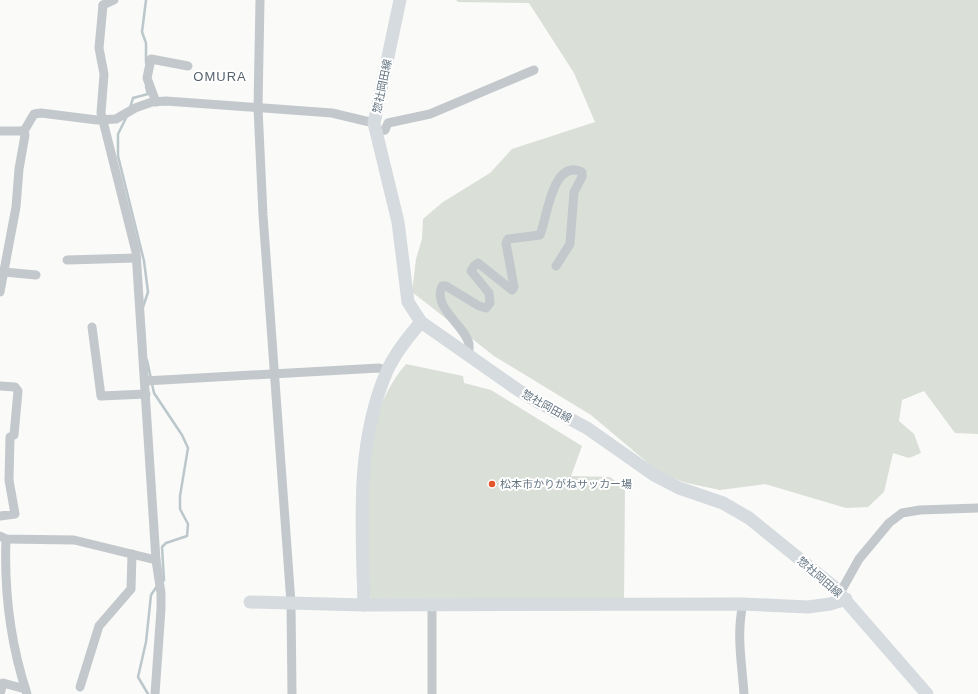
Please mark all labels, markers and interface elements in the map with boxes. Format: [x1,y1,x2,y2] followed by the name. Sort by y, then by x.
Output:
[370,58,394,114] street label: 惣社岡田線
[193,69,247,84] district label: OMURA
[520,387,574,425] street label: 惣社岡田線
[500,478,632,490] place label: 松本市かりがねサッカー場
[487,479,497,489] marker: 松本市かりがねサッカー場
[795,554,845,600] street label: 惣社岡田線

